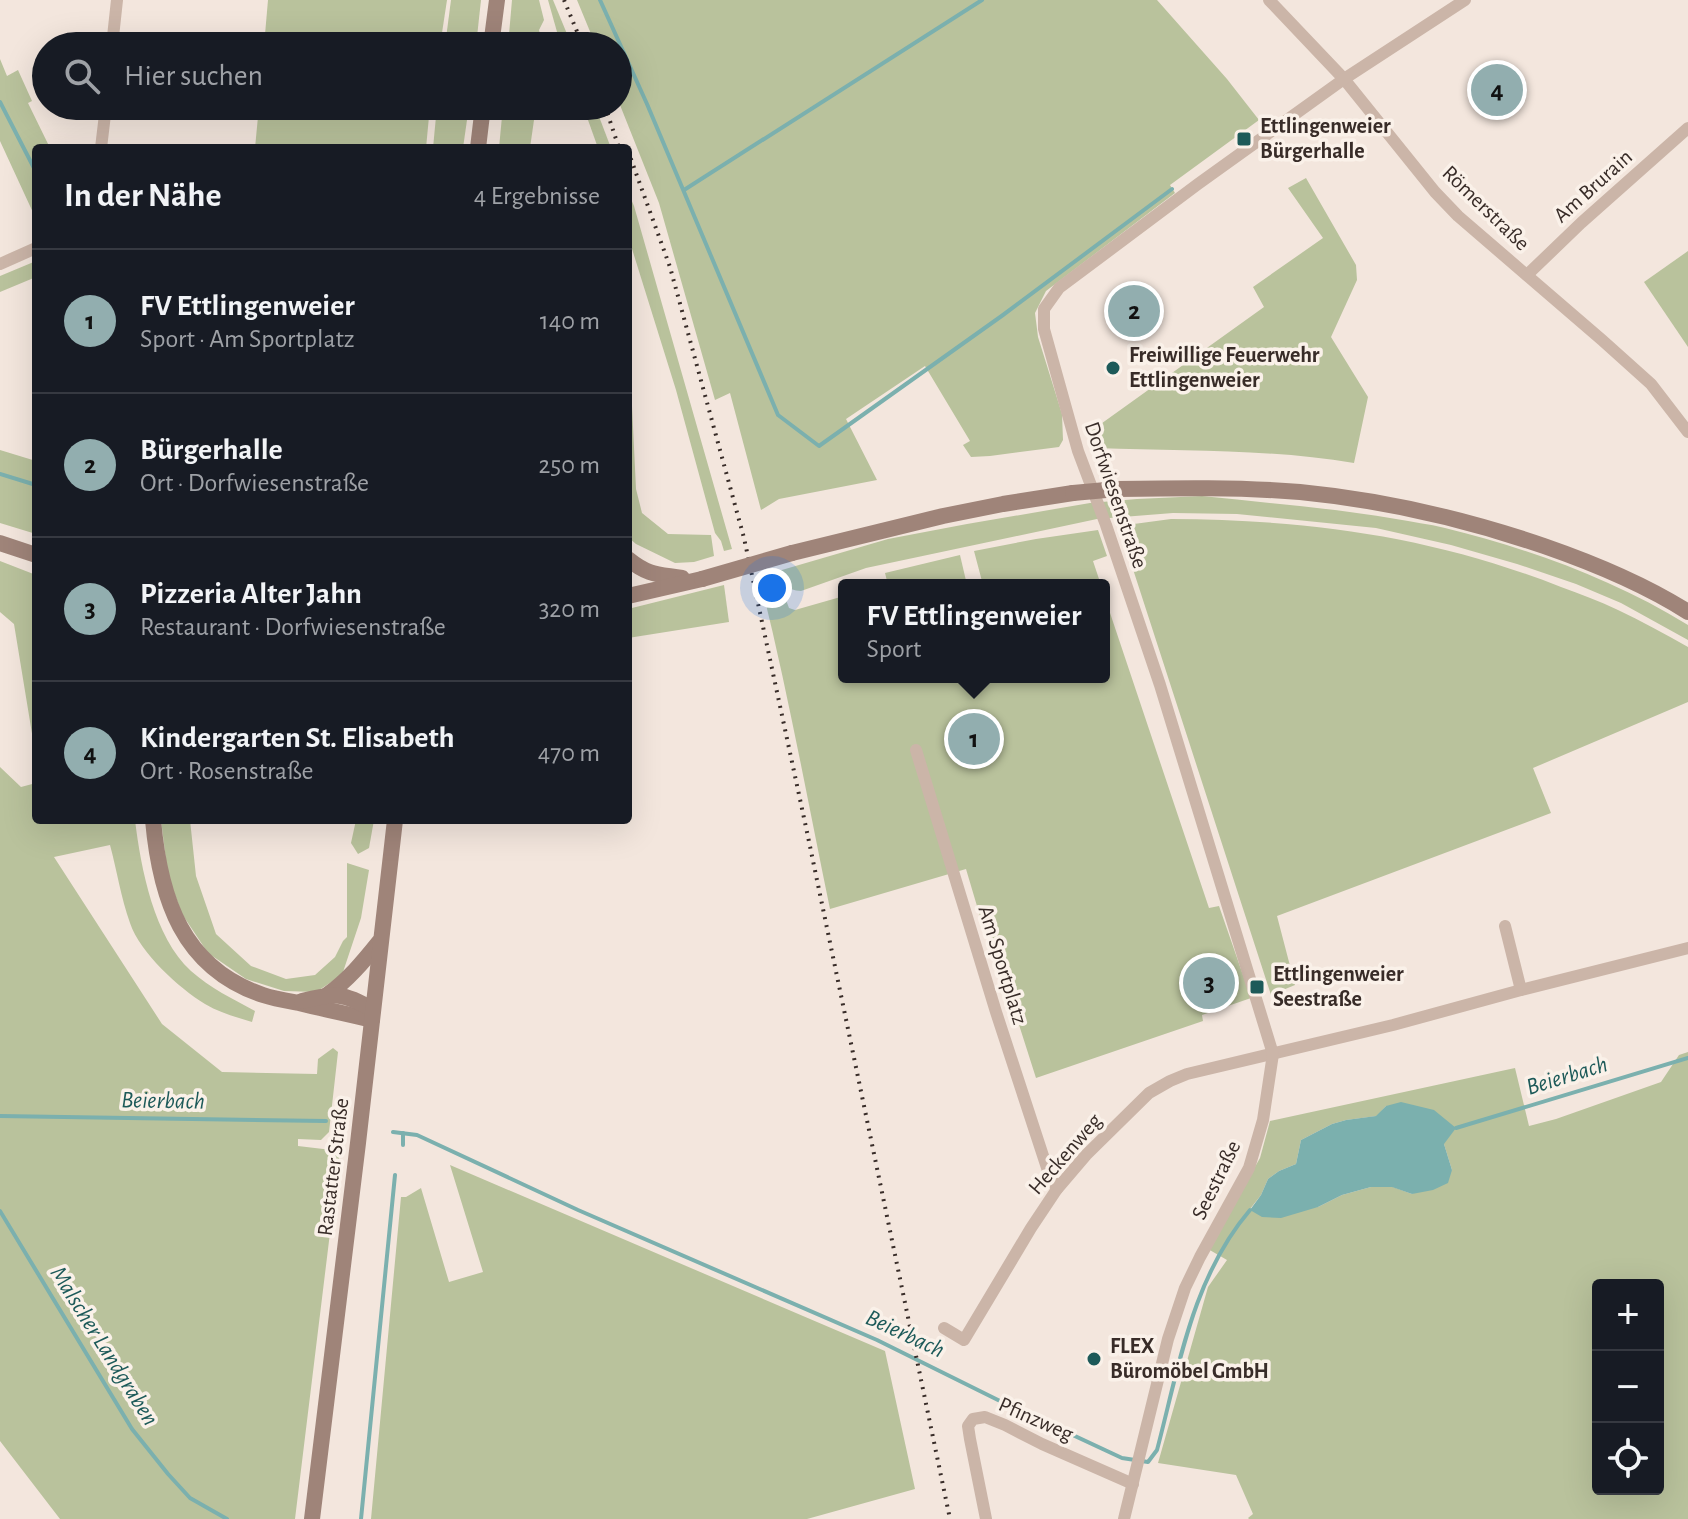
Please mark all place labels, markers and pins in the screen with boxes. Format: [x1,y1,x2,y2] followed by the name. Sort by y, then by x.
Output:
[1471,60,1523,120] pin: 4
[1260,115,1391,162] place label: Ettlingenweier Bürgerhalle
[1235,130,1253,148] marker: Ettlingenweier Bürgerhalle
[1108,281,1160,341] pin: 2
[1129,344,1320,391] place label: Freiwillige Feuerwehr Ettlingenweier
[1104,359,1122,377] marker: Freiwillige Feuerwehr Ettlingenweier
[948,709,1000,769] pin: 1
[1183,953,1235,1013] pin: 3
[1273,963,1404,1010] place label: Ettlingenweier Seestraße
[1248,978,1266,996] marker: Ettlingenweier Seestraße
[1110,1335,1269,1382] place label: FLEX Büromöbel GmbH
[1085,1350,1103,1368] marker: FLEX Büromöbel GmbH

